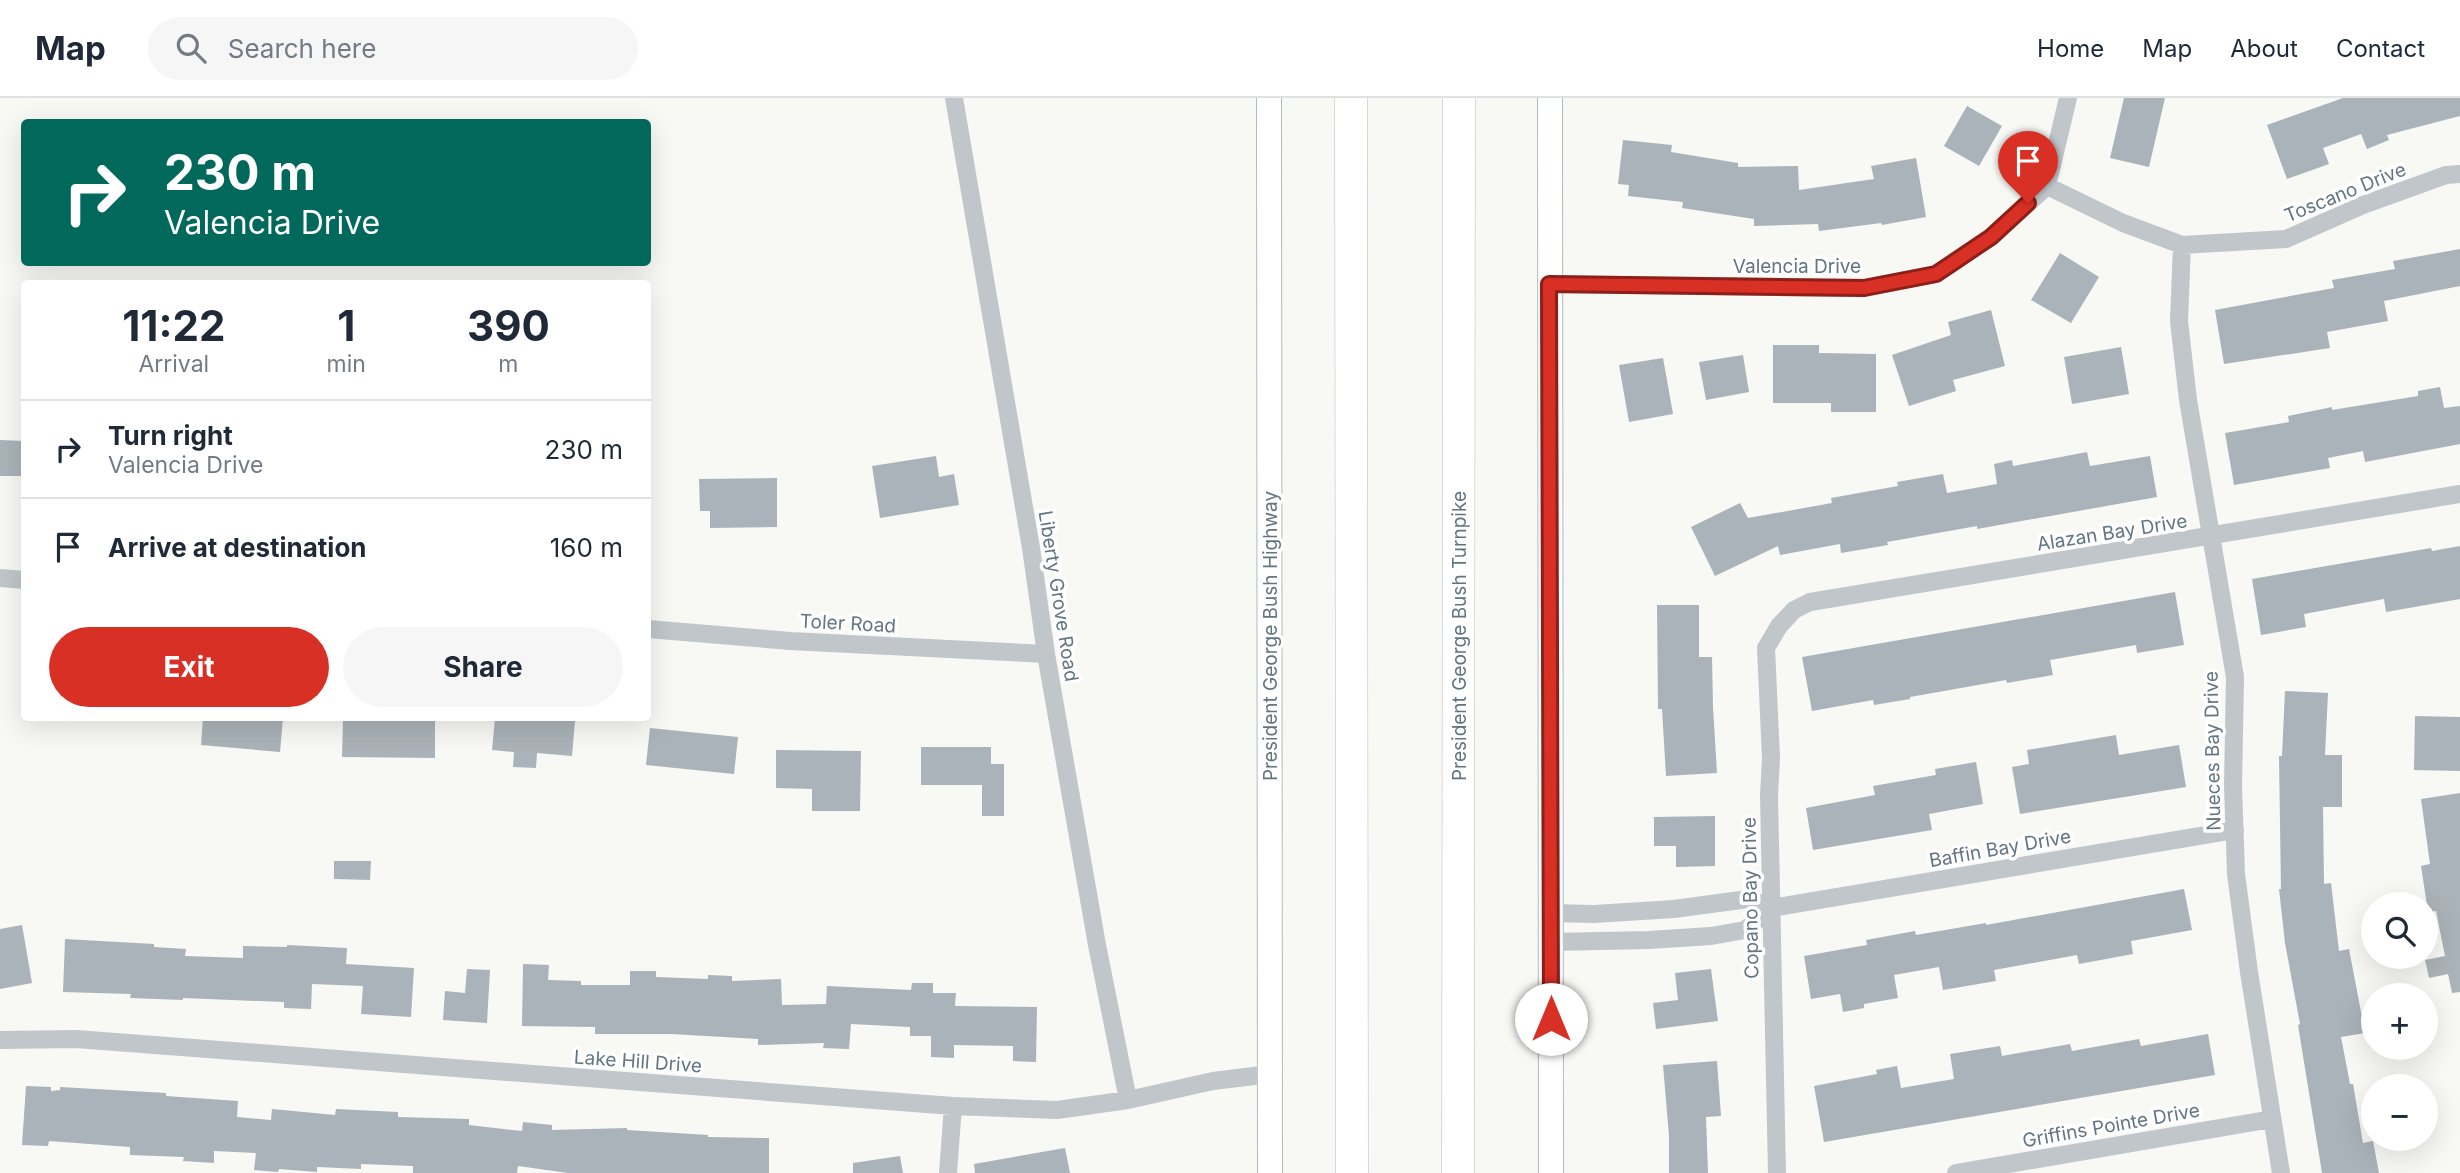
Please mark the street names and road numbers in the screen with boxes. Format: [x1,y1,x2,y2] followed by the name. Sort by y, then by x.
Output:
[2281,158,2409,227] street label: Toscano Drive
[1733,255,1861,278] street label: Valencia Drive
[1259,491,1282,781] street label: President George Bush Highway
[1448,491,1471,781] street label: President George Bush Turnpike
[1034,509,1083,683] street label: Liberty Grove Road
[2035,509,2189,556] street label: Alazan Bay Drive
[799,609,897,638] street label: Toler Road
[2200,671,2225,831] street label: Nueces Bay Drive
[1738,817,1763,979] street label: Copano Bay Drive
[1927,825,2073,872] street label: Baffin Bay Drive
[573,1046,703,1077] street label: Lake Hill Drive
[2021,1099,2202,1152] street label: Griffins Pointe Drive

